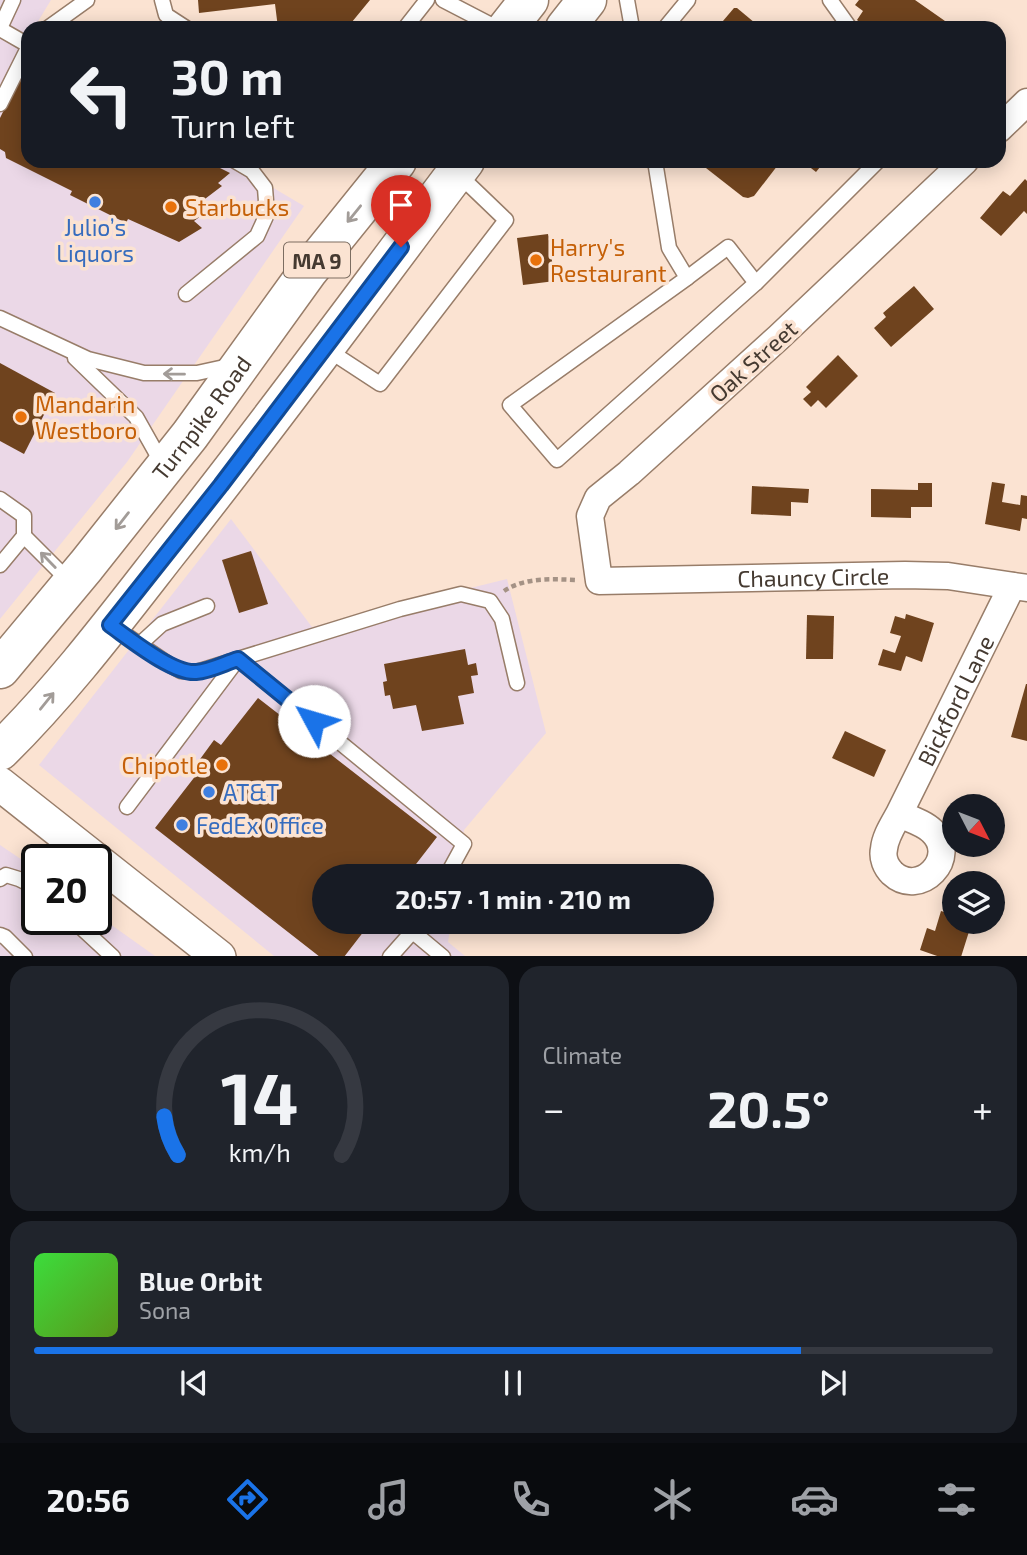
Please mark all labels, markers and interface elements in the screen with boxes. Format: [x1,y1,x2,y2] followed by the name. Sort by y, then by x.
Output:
[171,46,283,105] text: 30 m
[56,49,147,140] icon: left
[171,106,295,144] text: Turn left
[371,175,431,247] pin
[382,186,420,224] icon: arrive
[185,193,289,221] place label: Starbucks
[87,194,103,210] marker: Julio’s Liquors
[163,199,179,215] marker: Starbucks
[347,204,362,222] one-way arrow
[56,213,134,267] place label: Julio’s Liquors
[550,233,667,287] place label: Harry's Restaurant
[284,243,350,278] road number: MA 9
[528,252,544,268] marker: Harry's Restaurant
[703,314,803,408] street label: Oak Street
[146,350,257,486] street label: Turnpike Road
[162,367,185,381] one-way arrow
[35,390,137,444] place label: Mandarin Westboro
[13,409,29,425] marker: Mandarin Westboro
[114,511,129,529] one-way arrow
[40,552,57,569] one-way arrow
[737,561,890,592] street label: Chauncy Circle
[911,631,999,770] street label: Bickford Lane
[277,684,351,758] position arrow
[39,693,55,711] one-way arrow
[121,751,208,779] place label: Chipotle
[214,757,230,773] marker: Chipotle
[223,778,279,806] place label: AT&T
[201,784,217,800] marker: AT&T
[942,794,1004,858] north arrow
[942,794,1005,934] map controls
[196,811,324,839] place label: FedEx Office
[174,817,190,833] marker: FedEx Office
[21,844,112,935] speed limit sign: 20
[942,871,1005,934] button: layers
[395,883,631,914] text: 20:57 · 1 min · 210 m
[543,1041,622,1069] text: Climate
[220,1052,298,1140] text: 14
[707,1076,830,1138] text: 20.5°
[543,1085,565,1131] text: −
[972,1085,993,1131] text: +
[228,1136,290,1166] text: km/h
[139,1265,262,1296] text: Blue Orbit
[139,1296,191,1324] text: Sona
[175,1364,213,1402] icon: previous
[494,1364,532,1402] icon: pause
[814,1364,852,1402] icon: next
[223,1475,272,1524] icon: directions
[364,1475,413,1524] icon: music
[506,1475,555,1524] icon: phone
[648,1475,697,1524] icon: climate
[790,1475,839,1524] icon: car
[932,1475,981,1524] icon: filters
[46,1480,130,1518] text: 20:56

